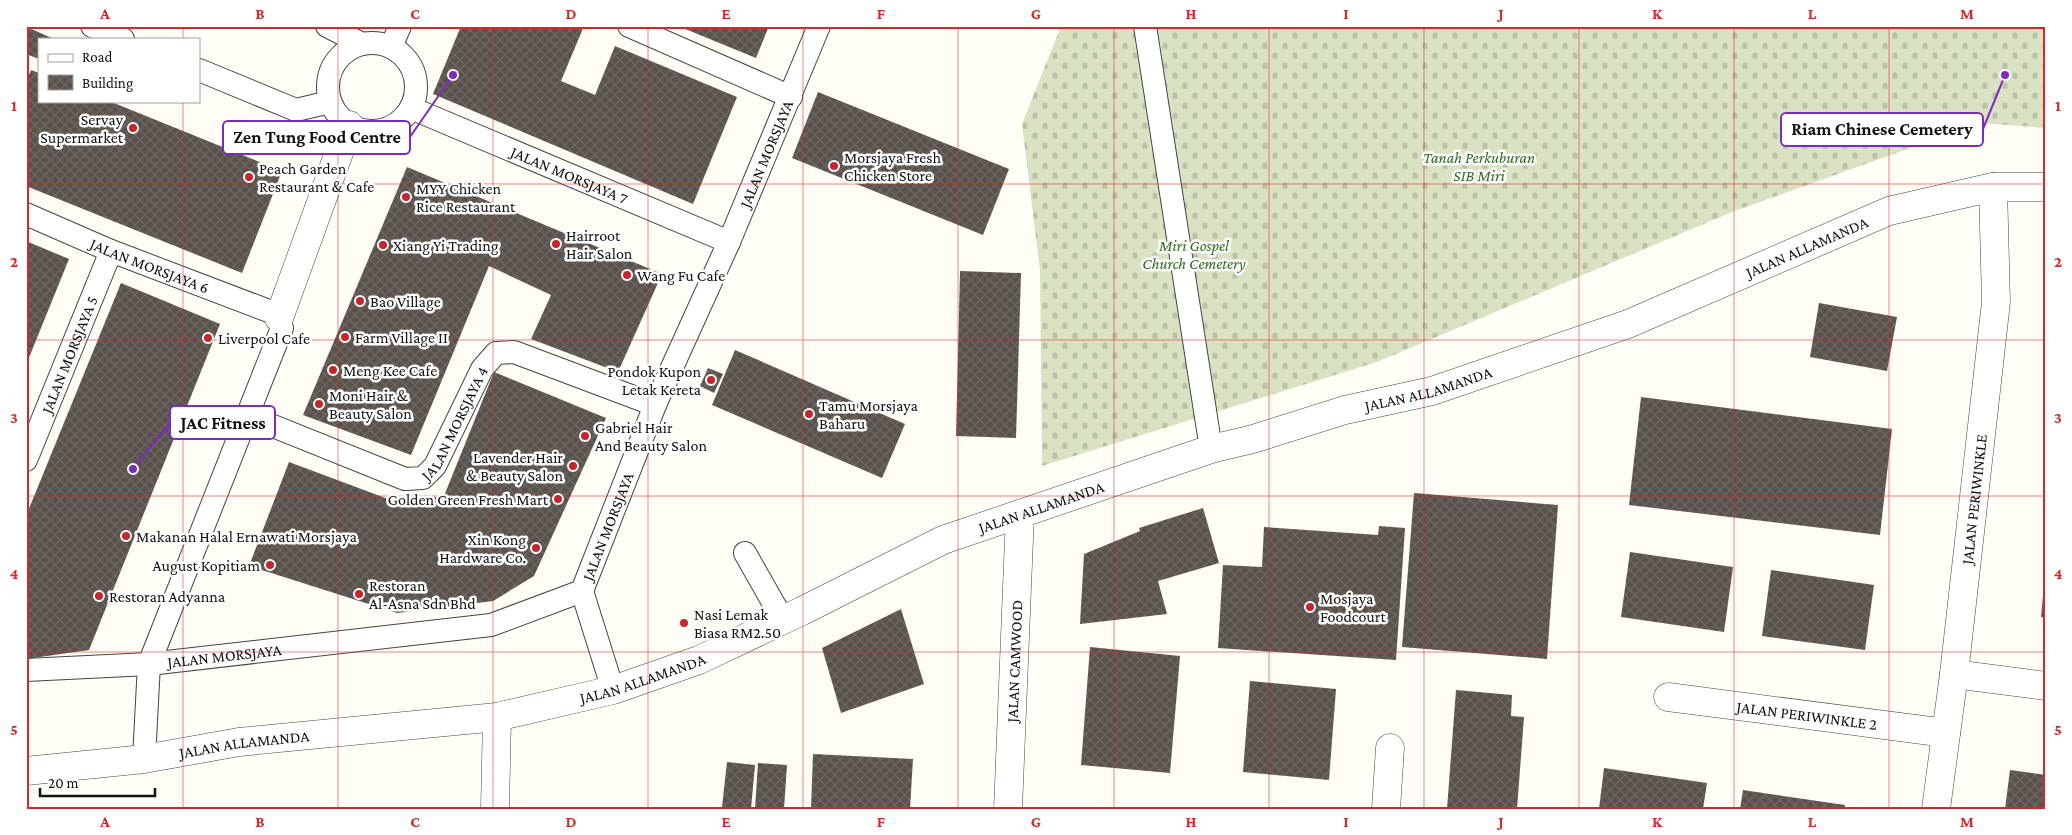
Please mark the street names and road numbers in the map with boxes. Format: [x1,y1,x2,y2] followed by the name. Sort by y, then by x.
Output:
[736,97,797,212] street label: JALAN MORSJAYA
[506,142,631,208] street label: JALAN MORSJAYA 7
[1741,213,1871,283] street label: JALAN ALLAMANDA
[85,234,211,296] street label: JALAN MORSJAYA 6
[37,293,101,418] street label: JALAN MORSJAYA 5
[1361,363,1495,416] street label: JALAN ALLAMANDA
[417,364,491,486] street label: JALAN MORSJAYA 4
[1958,433,1990,567] street label: JALAN PERIWINKLE
[578,469,637,585] street label: JALAN MORSJAYA
[974,478,1107,538] street label: JALAN ALLAMANDA
[1003,600,1026,725] street label: JALAN CAMWOOD
[164,641,283,672] street label: JALAN MORSJAYA
[576,650,709,708] street label: JALAN ALLAMANDA
[1733,698,1878,733] street label: JALAN PERIWINKLE 2
[176,727,311,763] street label: JALAN ALLAMANDA

